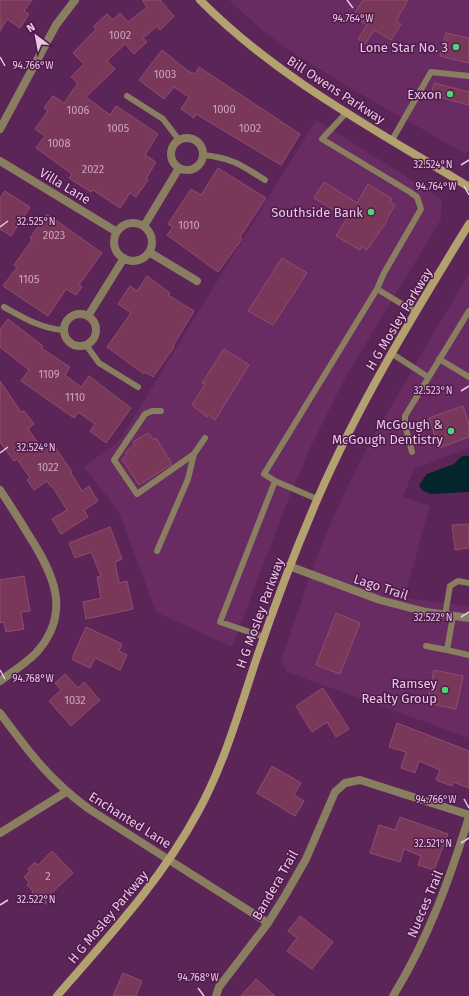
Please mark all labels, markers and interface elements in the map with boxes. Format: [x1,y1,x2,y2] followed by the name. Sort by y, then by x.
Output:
[332,13,374,25] text: 94.764°W
[16,16,56,56] north arrow
[24,20,38,35] text: N
[109,29,131,42] house number: 1002
[359,40,448,55] place label: Lone Star No. 3
[451,42,461,52] marker: Lone Star No. 3
[284,53,388,127] street label: Bill Owens Parkway
[12,60,54,72] text: 94.766°W
[154,68,176,81] house number: 1003
[407,87,442,102] place label: Exxon
[445,89,455,99] marker: Exxon
[212,103,236,116] house number: 1000
[67,104,90,117] house number: 1006
[107,122,130,135] house number: 1005
[239,122,261,135] house number: 1002
[47,137,71,150] house number: 1008
[413,159,453,171] text: 32.524°N
[82,163,104,176] house number: 2022
[37,165,93,207] street label: Villa Lane
[415,181,457,193] text: 94.764°W
[271,205,363,220] place label: Southside Bank
[366,207,376,217] marker: Southside Bank
[16,216,56,228] text: 32.525°N
[178,219,200,232] house number: 1010
[43,229,65,242] house number: 2023
[363,265,436,373] street label: H G Mosley Parkway
[18,273,40,286] house number: 1105
[38,368,60,381] house number: 1109
[413,385,453,397] text: 32.523°N
[65,391,85,404] house number: 1110
[332,417,444,447] place label: McGough & McGough Dentistry
[446,426,456,436] marker: McGough & McGough Dentistry
[16,442,56,454] text: 32.524°N
[37,461,59,474] house number: 1022
[233,555,287,670] street label: H G Mosley Parkway
[352,571,410,603] street label: Lago Trail
[413,612,453,624] text: 32.522°N
[12,673,54,685] text: 94.768°W
[361,676,438,706] place label: Ramsey Realty Group
[440,685,450,695] marker: Ramsey Realty Group
[64,694,86,707] house number: 1032
[86,789,174,851] street label: Enchanted Lane
[415,794,457,806] text: 94.766°W
[414,838,452,850] text: 32.521°N
[249,847,301,923] street label: Bandera Trail
[65,867,152,966] street label: H G Mosley Parkway
[404,868,446,940] street label: Nueces Trail
[45,870,51,883] house number: 2
[16,894,56,906] text: 32.522°N
[177,972,219,984] text: 94.768°W

